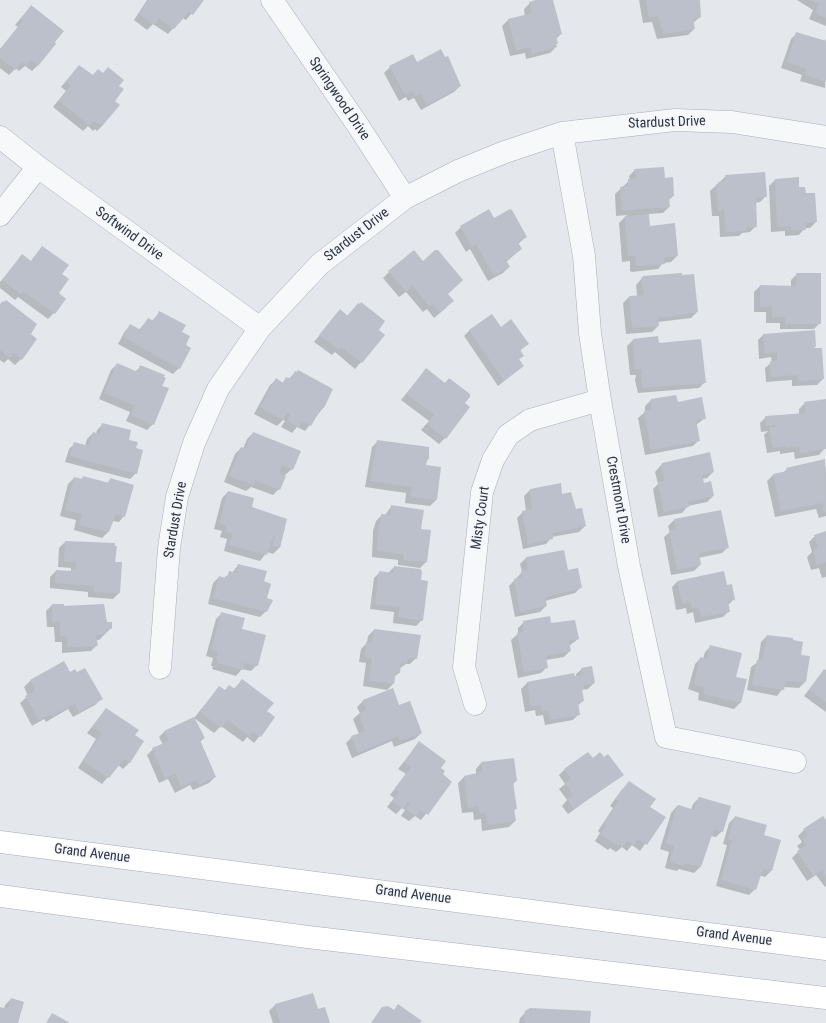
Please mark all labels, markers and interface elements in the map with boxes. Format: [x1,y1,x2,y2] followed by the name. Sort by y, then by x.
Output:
[305,54,373,144] street label: Springwood Drive
[628,113,706,133] street label: Stardust Drive
[92,204,166,264] street label: Softwind Drive
[321,204,393,266] street label: Stardust Drive
[602,455,634,545] street label: Crestmont Drive
[161,480,191,560] street label: Stardust Drive
[468,485,494,551] street label: Misty Court
[53,841,131,867] street label: Grand Avenue
[374,882,452,908] street label: Grand Avenue
[695,924,773,950] street label: Grand Avenue

